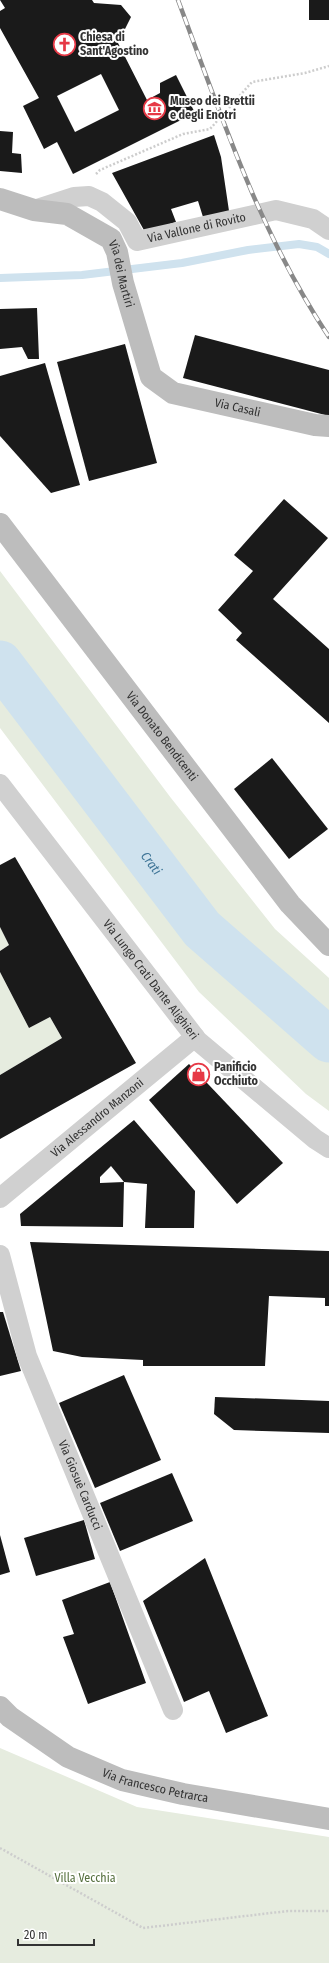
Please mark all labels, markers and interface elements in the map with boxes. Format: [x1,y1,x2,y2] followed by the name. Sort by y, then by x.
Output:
[80,30,149,58] place label: Chiesa di Sant'Agostino
[51,31,77,57] church icon: Chiesa di Sant'Agostino
[170,94,255,122] place label: Museo dei Brettii e degli Enotri
[142,95,168,121] museum icon: Museo dei Brettii e degli Enotri
[146,210,247,245] street label: Via Vallone di Rovito
[105,238,137,309] street label: Via dei Martiri
[213,396,262,420] street label: Via Casali
[123,689,201,784] street label: Via Donato Bendicenti
[138,849,165,878] water label: Crati
[100,917,201,1043] street label: Via Lungo Crati Dante Alighieri
[214,1060,258,1088] place label: Panificio Occhiuto
[186,1061,212,1087] shop icon: Panificio Occhiuto
[48,1075,146,1160] street label: Via Alessandro Manzoni
[55,1438,105,1532] street label: Via Giosuè Carducci
[100,1765,210,1805] street label: Via Francesco Petrarca
[54,1871,116,1885] park label: Villa Vecchia
[18,1921,94,1947] scale bar
[24,1928,48,1942] text: 20 m

